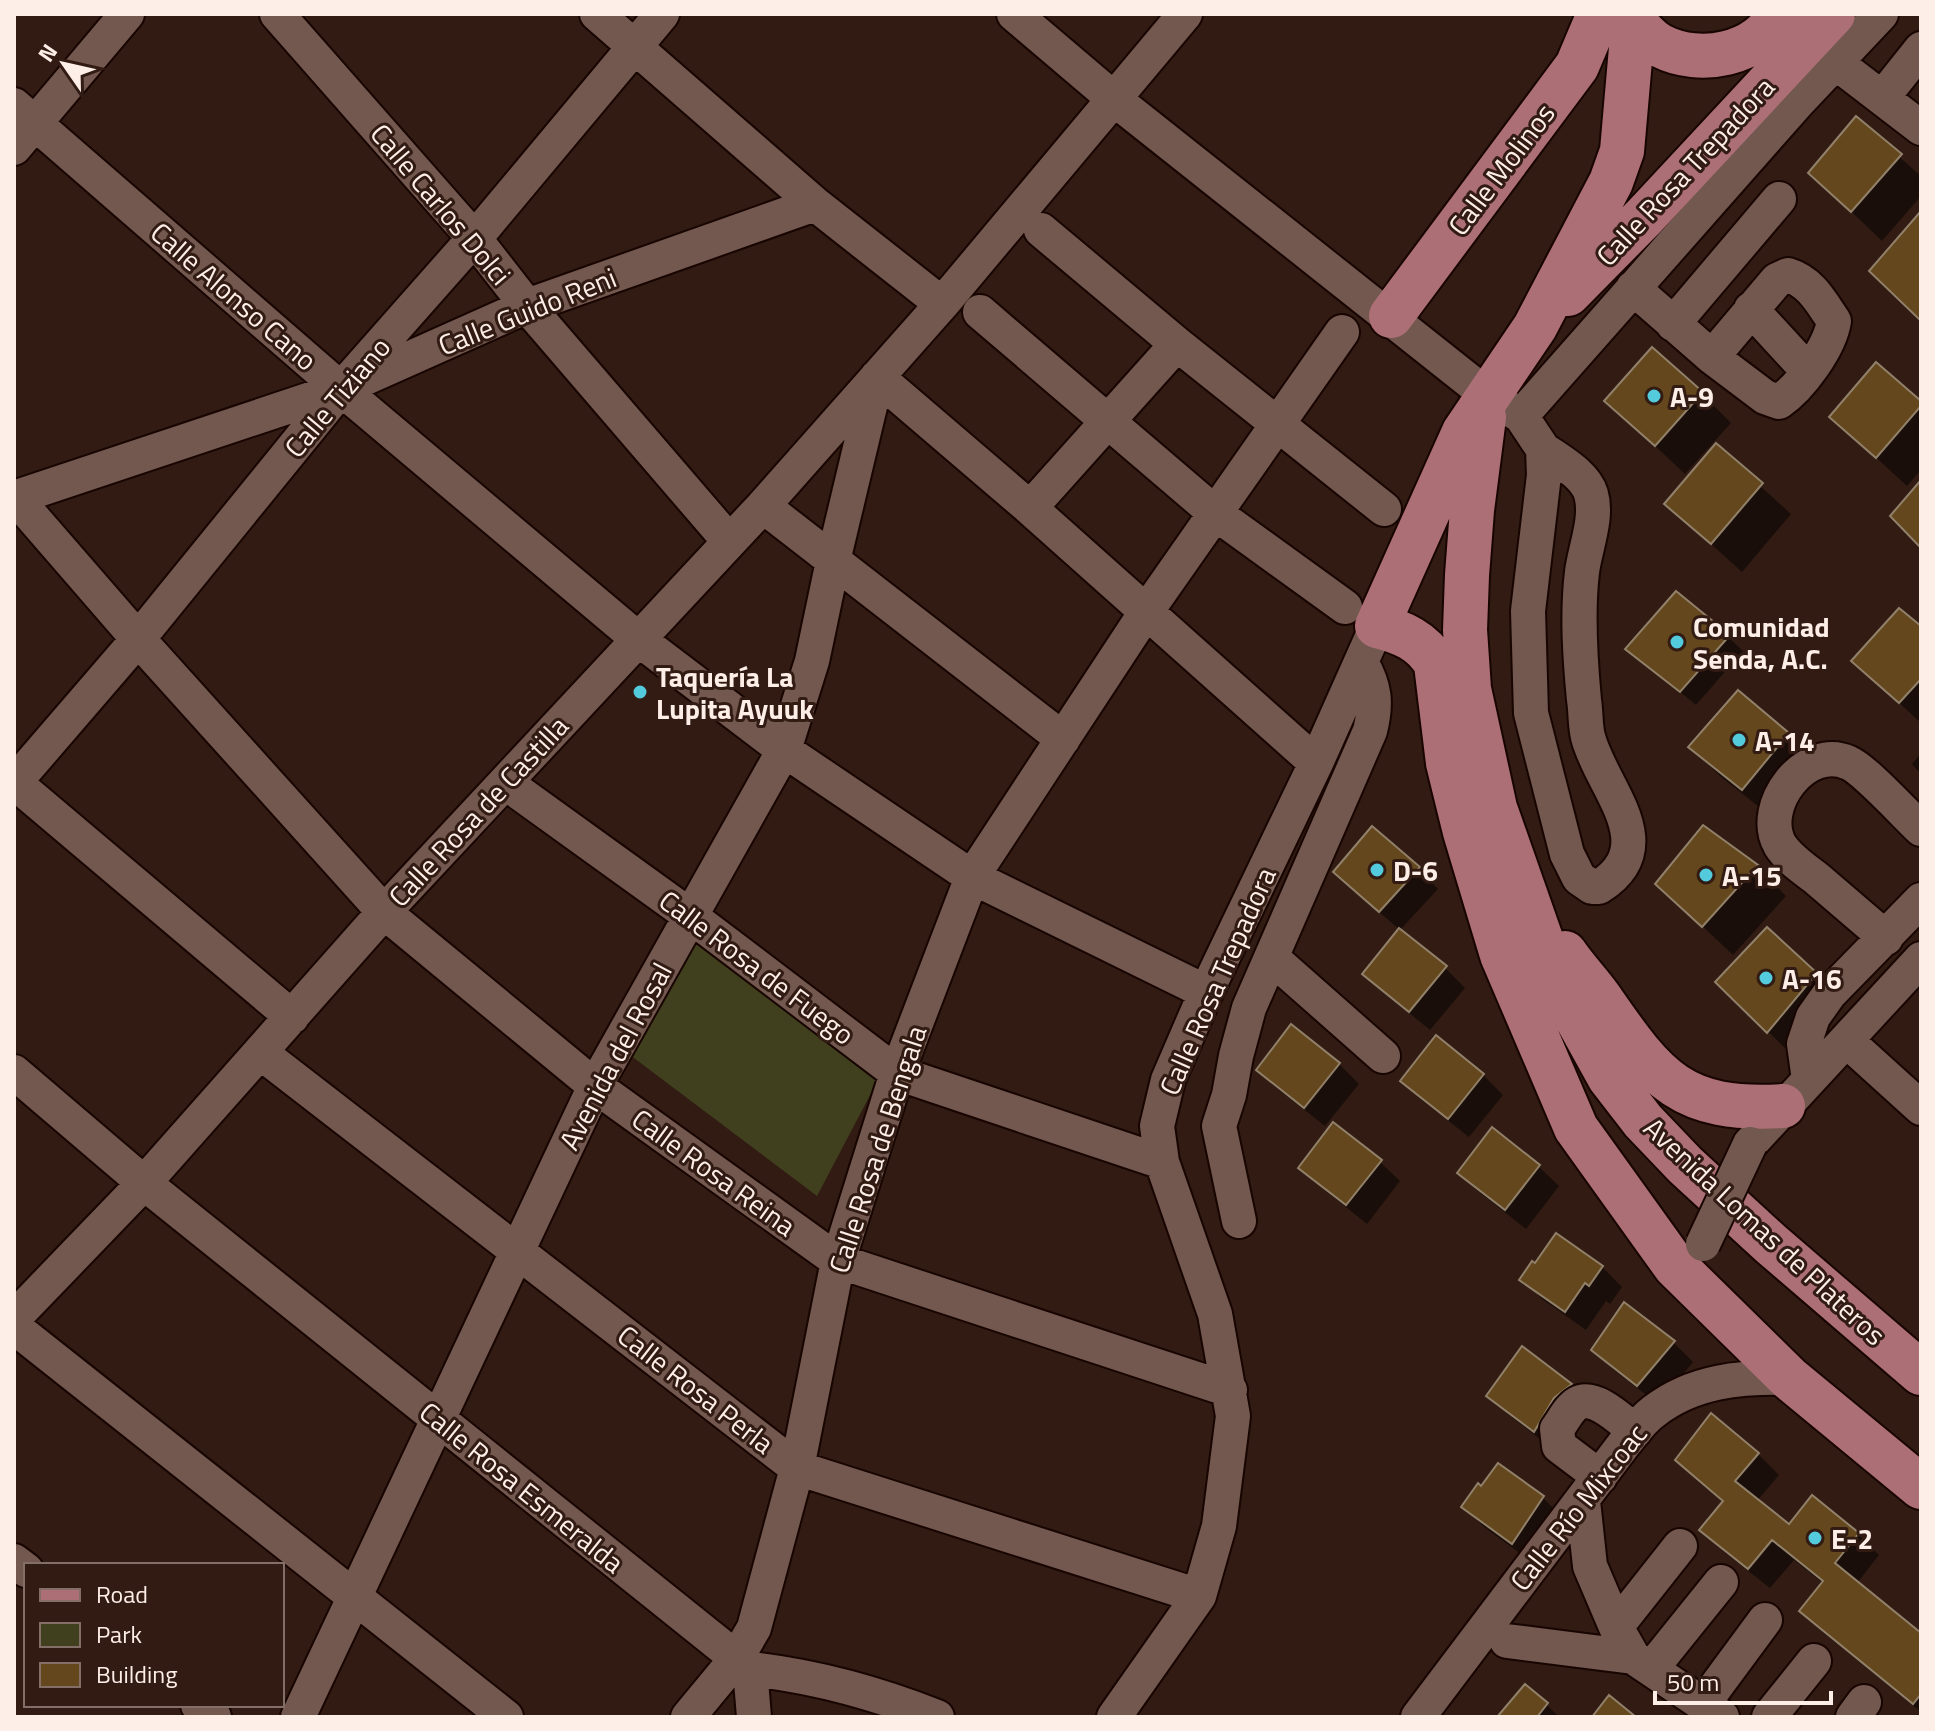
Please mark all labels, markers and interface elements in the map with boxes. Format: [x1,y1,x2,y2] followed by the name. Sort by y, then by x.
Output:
[24,24,104,104] north arrow
[29,37,66,69] text: N
[1586,67,1784,275] street label: Calle Rosa Trepadora
[1437,94,1565,244] street label: Calle Molinos
[360,114,522,294] street label: Calle Carlos Dolci
[141,211,327,381] street label: Calle Alonso Cano
[431,256,623,366] street label: Calle Guido Reni
[274,327,400,467] street label: Calle Tiziano
[1670,375,1714,418] place label: A-9
[1645,387,1663,405] marker: A-9
[1693,605,1830,680] place label: Comunidad Senda, A.C.
[1668,633,1686,651] marker: Comunidad Senda, A.C.
[656,655,814,730] place label: Taquería La Lupita Ayuuk
[631,683,649,701] marker: Taquería La Lupita Ayuuk
[378,706,578,916] street label: Calle Rosa de Castilla
[1755,719,1815,762] place label: A-14
[1730,731,1748,749] marker: A-14
[1393,849,1438,892] place label: D-6
[1722,854,1782,897] place label: A-15
[1147,860,1287,1102] street label: Calle Rosa Trepadora
[1368,861,1386,879] marker: D-6
[1697,866,1715,884] marker: A-15
[650,879,864,1055] street label: Calle Rosa de Fuego
[548,955,682,1157] street label: Avenida del Rosal
[1782,957,1842,1000] place label: A-16
[1757,969,1775,987] marker: A-16
[817,1020,937,1278] street label: Calle Rosa de Bengala
[623,1098,805,1246] street label: Calle Rosa Reina
[1634,1107,1896,1355] street label: Avenida Lomas de Plateros
[609,1314,783,1464] street label: Calle Rosa Perla
[410,1391,634,1583] street label: Calle Rosa Esmeralda
[1499,1414,1657,1600] street label: Calle Río Mixcoac
[1831,1517,1873,1560] place label: E-2
[1806,1529,1824,1547] marker: E-2
[24,1563,284,1707] legend
[96,1576,148,1612] text: Road
[96,1616,142,1652] text: Park
[1655,1655,1831,1705] scale bar
[96,1656,178,1692] text: Building
[1667,1664,1719,1700] text: 50 m

